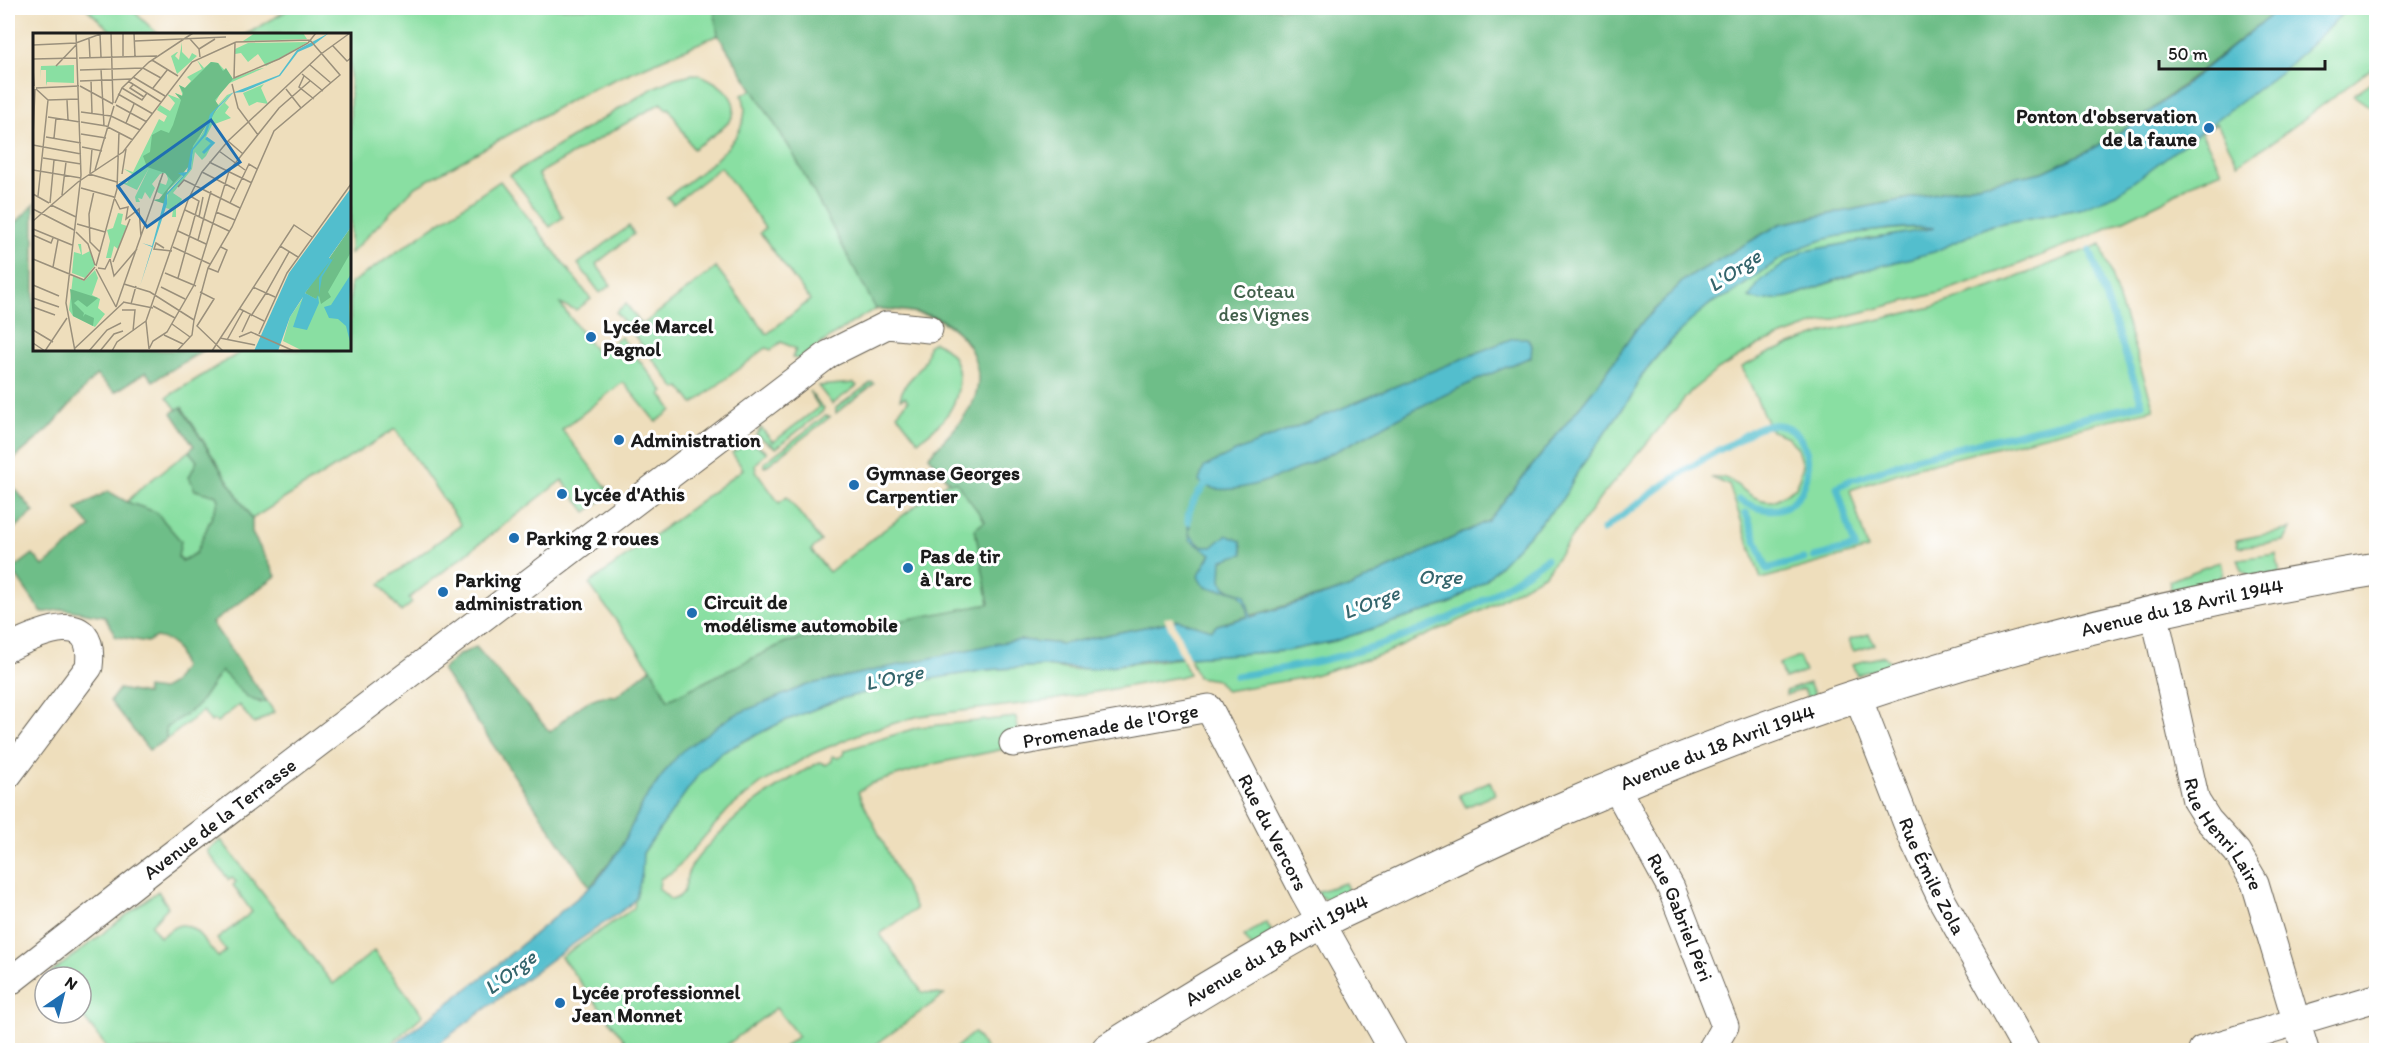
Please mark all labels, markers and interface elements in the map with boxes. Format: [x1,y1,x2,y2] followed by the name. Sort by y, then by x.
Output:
[33,33,351,351] inset map
[2159,33,2326,71] scale bar
[2168,43,2208,65] text: 50 m
[2016,104,2198,151] place label: Ponton d'observation de la faune
[2202,121,2216,135] marker: Ponton d'observation de la faune
[1703,243,1766,297] water label: L'Orge
[1219,279,1310,326] park label: Coteau des Vignes
[603,314,714,362] place label: Lycée Marcel Pagnol
[584,330,598,344] marker: Lycée Marcel Pagnol
[630,428,761,452] place label: Administration
[612,433,626,447] marker: Administration
[866,461,1020,509] place label: Gymnase Georges Carpentier
[847,478,861,492] marker: Gymnase Georges Carpentier
[574,482,685,507] place label: Lycée d'Athis
[555,487,569,501] marker: Lycée d'Athis
[526,526,659,551] place label: Parking 2 roues
[507,531,521,545] marker: Parking 2 roues
[920,544,1001,591] place label: Pas de tir à l'arc
[901,561,915,575] marker: Pas de tir à l'arc
[1418,564,1463,589] water label: Orge
[455,568,583,615] place label: Parking administration
[2078,573,2285,642] street label: Avenue du 18 Avril 1944
[1339,579,1404,624] water label: L'Orge
[436,585,450,599] marker: Parking administration
[703,590,898,637] place label: Circuit de modélisme automobile
[685,606,699,620] marker: Circuit de modélisme automobile
[863,658,926,695] water label: L'Orge
[1021,698,1200,753] street label: Promenade de l'Orge
[1616,699,1818,795] street label: Avenue du 18 Avril 1944
[138,753,301,884] street label: Avenue de la Terrasse
[1233,770,1313,895] street label: Rue du Vercors
[2179,776,2268,893] street label: Rue Henri Laire
[1894,814,1971,939] street label: Rue Émile Zola
[1642,849,1718,985] street label: Rue Gabriel Péri
[1180,889,1372,1011] street label: Avenue du 18 Avril 1944
[479,944,542,1000] water label: L'Orge
[33,965,93,1025] north arrow
[61,972,81,994] text: N
[571,980,740,1027] place label: Lycée professionnel Jean Monnet
[553,996,567,1010] marker: Lycée professionnel Jean Monnet

